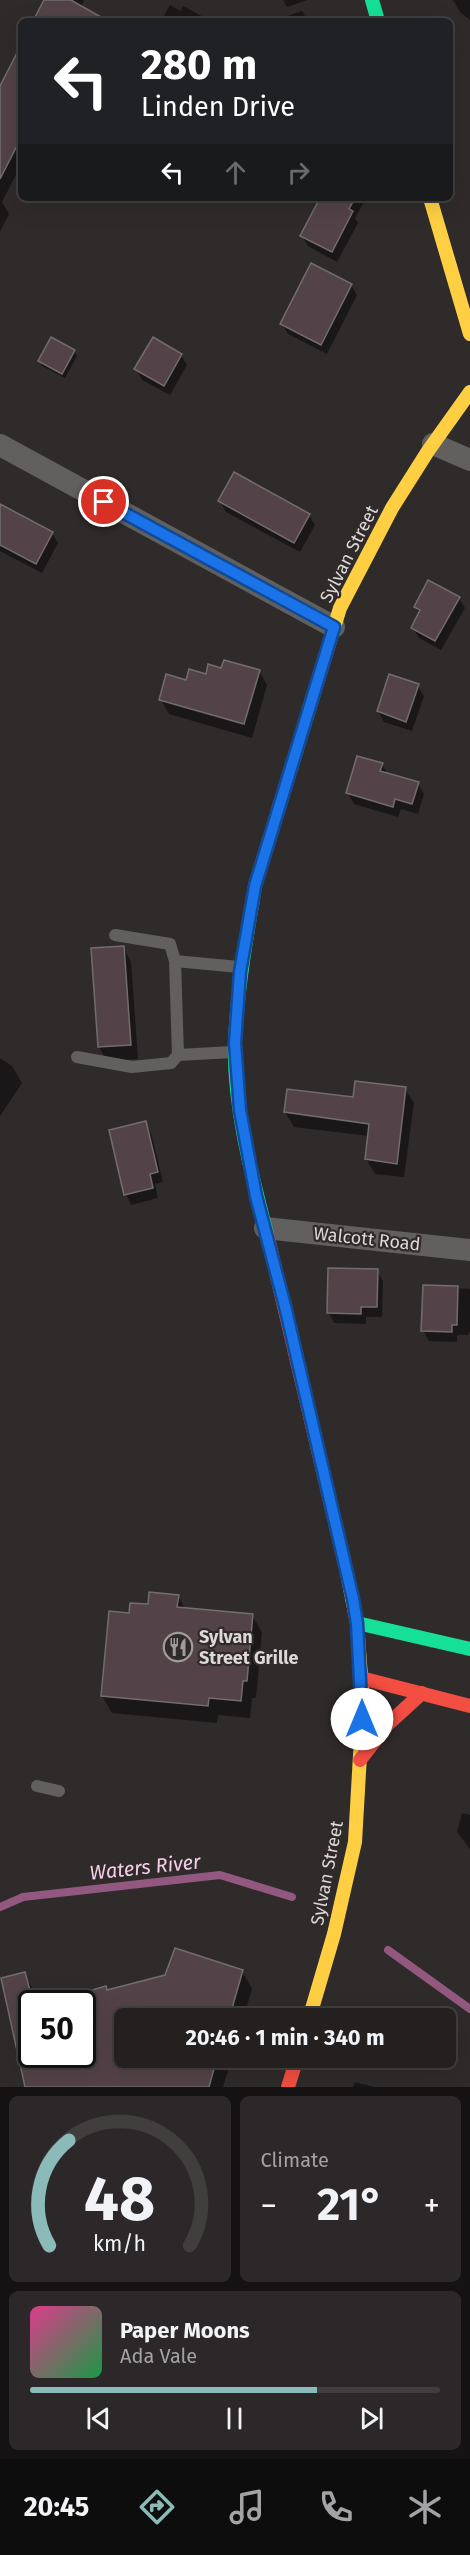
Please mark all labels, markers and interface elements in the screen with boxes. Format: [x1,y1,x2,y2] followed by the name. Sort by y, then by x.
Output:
[141,40,257,90] text: 280 m
[42,42,120,120] icon: left
[141,91,295,123] text: Linden Drive
[156,156,189,189] icon: left
[219,156,252,189] icon: ahead
[282,156,315,189] icon: right
[78,476,129,527] pin
[87,485,120,518] icon: arrive
[315,501,383,606] street label: Sylvan Street
[313,1222,421,1256] street label: Walcott Road
[199,1626,299,1669] place label: Sylvan Street Grille
[162,1631,194,1663] restaurant icon: Sylvan Street Grille
[330,1687,394,1751] position arrow
[306,1818,348,1927] street label: Sylvan Street
[88,1849,203,1885] water label: Waters River
[18,1990,96,2068] speed limit sign: 50
[185,2024,385,2051] text: 20:46 · 1 min · 340 m
[261,2148,329,2172] text: Climate
[84,2162,155,2237] text: 48
[317,2178,384,2232] text: 21°
[261,2186,277,2226] text: −
[424,2186,440,2226] text: +
[93,2231,146,2257] text: km/h
[120,2317,250,2344] text: Paper Moons
[120,2344,197,2368] text: Ada Vale
[82,2402,115,2435] icon: previous
[218,2402,251,2435] icon: pause
[355,2402,388,2435] icon: next
[136,2486,178,2528] icon: directions
[226,2486,268,2528] icon: music
[315,2486,357,2528] icon: phone
[404,2486,446,2528] icon: climate
[24,2491,89,2523] text: 20:45

